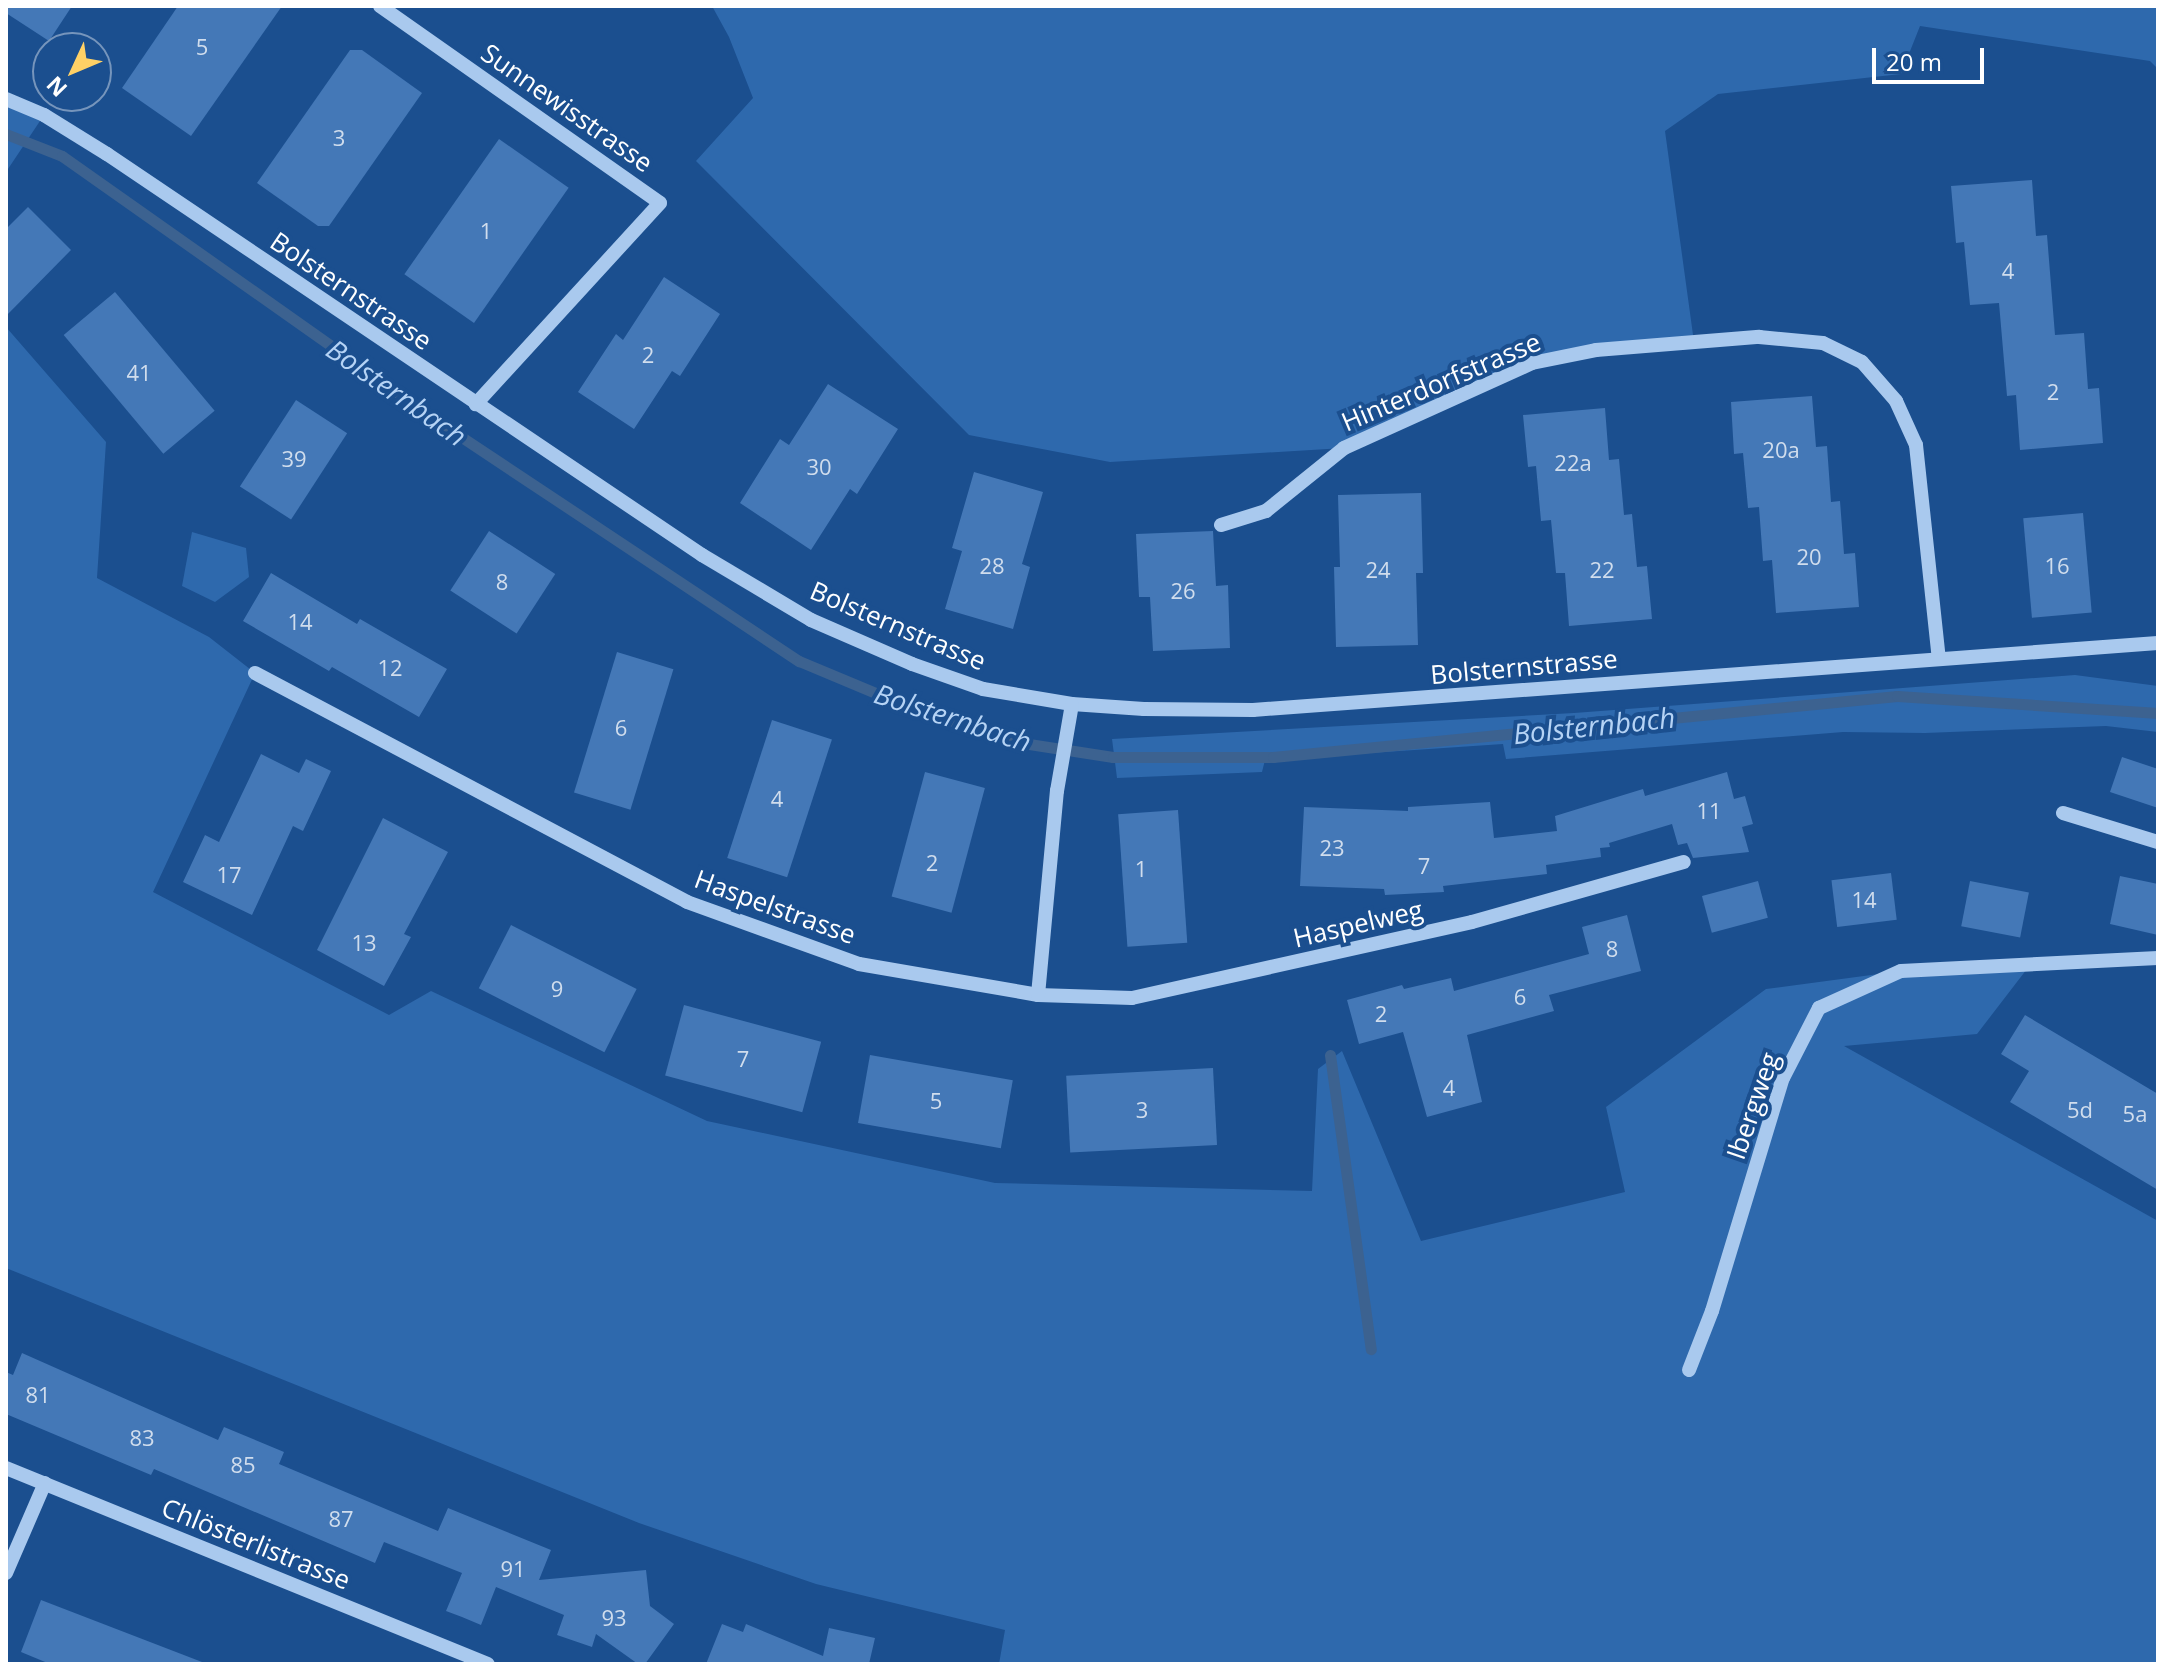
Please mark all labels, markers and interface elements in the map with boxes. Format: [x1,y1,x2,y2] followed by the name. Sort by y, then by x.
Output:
[32,32,112,112] north arrow
[1876,32,1988,82] scale bar
[196,34,208,60] house number: 5
[475,37,659,179] street label: Sunnewisstrasse
[1886,45,1942,78] text: 20 m
[39,70,73,104] text: N
[333,125,345,151] house number: 3
[480,218,492,244] house number: 1
[264,226,438,356] street label: Bolsternstrasse
[2002,258,2014,284] house number: 4
[1337,326,1545,438] street label: Hinterdorfstrasse
[321,332,473,452] water label: Bolsternbach
[642,342,654,368] house number: 2
[126,360,152,386] house number: 41
[2047,379,2059,405] house number: 2
[1762,437,1800,463] house number: 20a
[281,446,307,472] house number: 39
[1554,450,1592,476] house number: 22a
[806,454,832,480] house number: 30
[1796,544,1822,570] house number: 20
[979,553,1005,579] house number: 28
[2044,553,2070,579] house number: 16
[1365,557,1391,583] house number: 24
[1589,557,1615,583] house number: 22
[496,569,508,595] house number: 8
[805,575,991,677] street label: Bolsternstrasse
[1170,578,1196,604] house number: 26
[287,609,313,635] house number: 14
[1429,643,1619,691] street label: Bolsternstrasse
[377,655,403,681] house number: 12
[870,676,1036,758] water label: Bolsternbach
[1511,700,1677,750] water label: Bolsternbach
[615,715,627,741] house number: 6
[771,786,783,812] house number: 4
[1696,798,1722,824] house number: 11
[1319,835,1345,861] house number: 23
[926,850,938,876] house number: 2
[1418,853,1430,879] house number: 7
[1135,856,1147,882] house number: 1
[216,862,242,888] house number: 17
[690,863,860,951] street label: Haspelstrasse
[1851,887,1877,913] house number: 14
[1290,894,1426,954] street label: Haspelweg
[351,930,377,956] house number: 13
[1606,936,1618,962] house number: 8
[551,976,563,1002] house number: 9
[1514,984,1526,1010] house number: 6
[1375,1001,1387,1027] house number: 2
[737,1046,749,1072] house number: 7
[1720,1048,1786,1164] street label: Ibergweg
[1443,1075,1455,1101] house number: 4
[930,1088,942,1114] house number: 5
[1136,1097,1148,1123] house number: 3
[2067,1097,2093,1123] house number: 5d
[2123,1101,2147,1127] house number: 5a
[25,1382,51,1408] house number: 81
[129,1425,155,1451] house number: 83
[230,1452,256,1478] house number: 85
[157,1492,355,1596] street label: Chlösterlistrasse
[328,1506,354,1532] house number: 87
[500,1556,526,1582] house number: 91
[601,1605,627,1631] house number: 93

